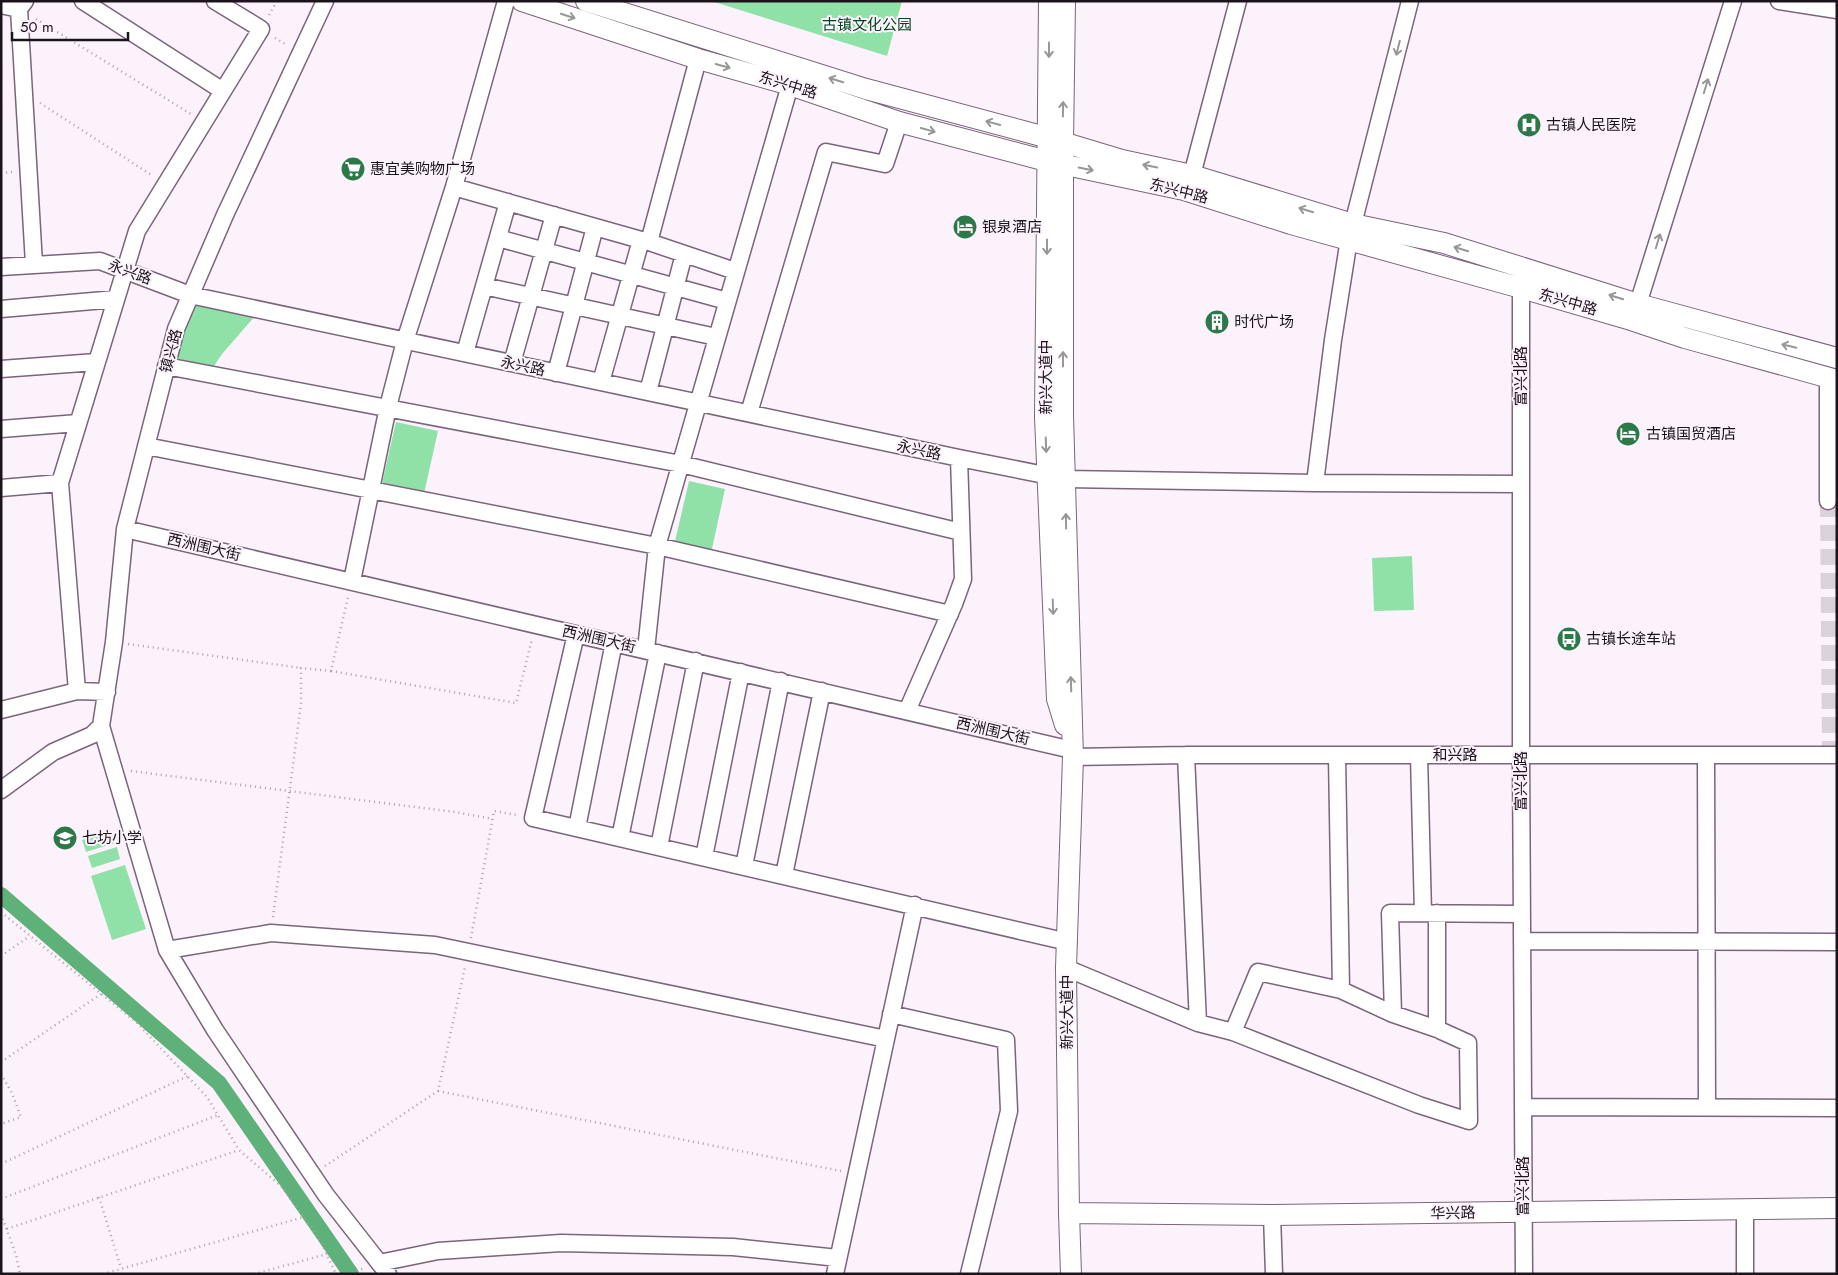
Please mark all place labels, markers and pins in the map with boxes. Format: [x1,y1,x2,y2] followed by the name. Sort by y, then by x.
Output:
[1516,112,1542,138] hospital icon: 古镇人民医院
[1546,114,1636,136] place label: 古镇人民医院
[340,156,366,182] supermarket icon: 惠宜美购物广场
[370,158,475,180] place label: 惠宜美购物广场
[952,214,978,240] hotel icon: 银泉酒店
[982,216,1042,238] place label: 银泉酒店
[1204,309,1230,335] building icon: 时代广场
[1234,311,1294,333] place label: 时代广场
[1615,421,1641,447] hotel icon: 古镇国贸酒店
[1646,423,1736,445] place label: 古镇国贸酒店
[1556,626,1582,652] bus stop icon: 古镇长途车站
[1586,628,1676,650] place label: 古镇长途车站
[52,825,78,851] school or university icon: 七坊小学
[82,827,142,849] place label: 七坊小学

